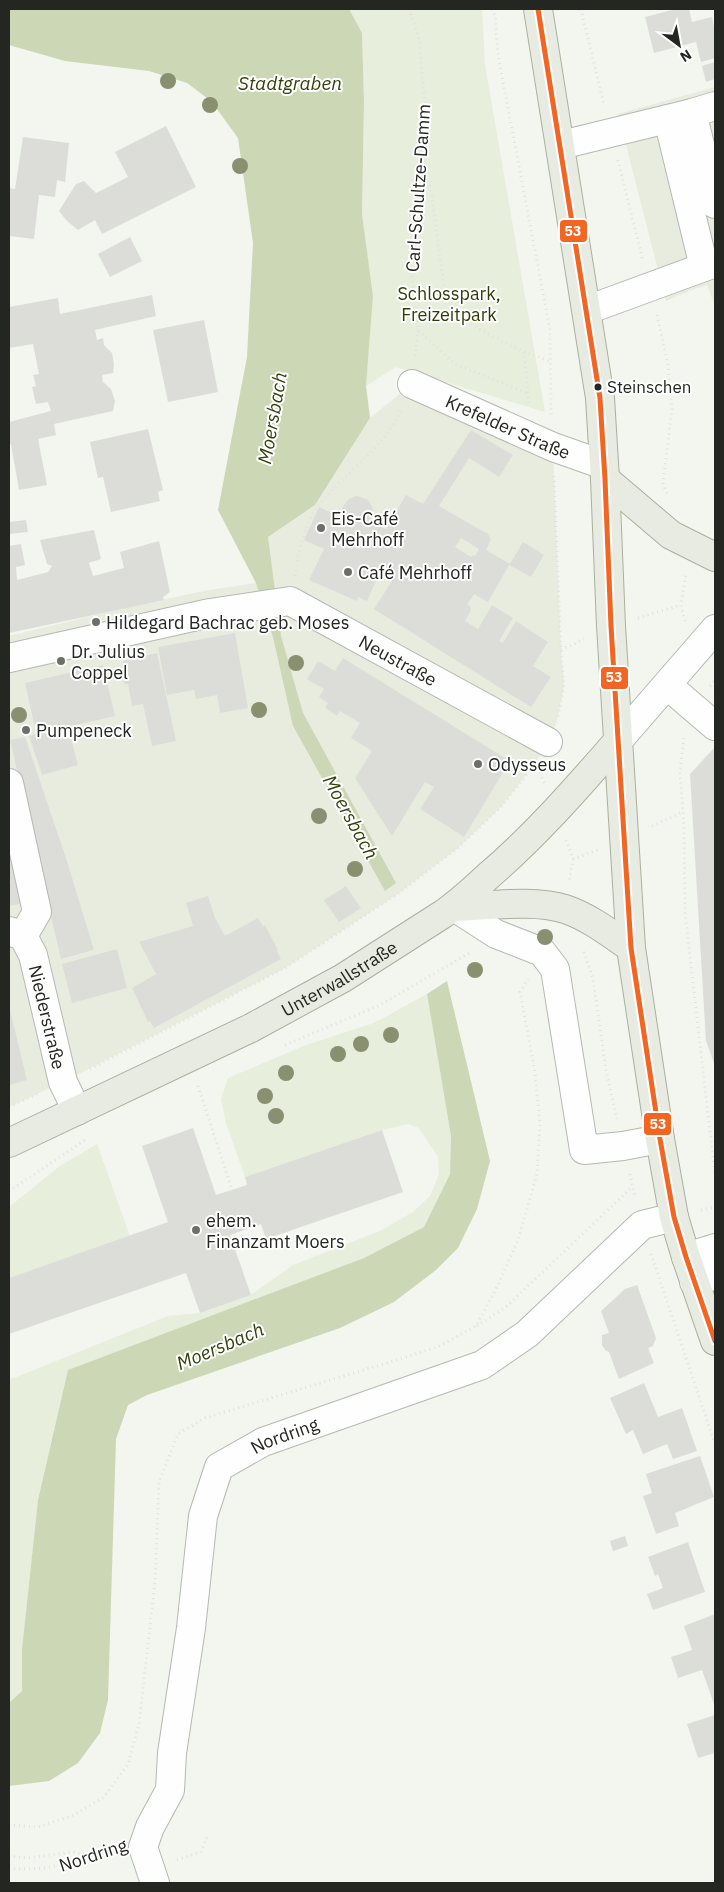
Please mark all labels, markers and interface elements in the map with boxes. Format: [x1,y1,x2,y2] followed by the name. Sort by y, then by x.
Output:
[654,20,704,70] north arrow
[677,46,695,66] text: N
[238,71,342,95] water label: Stadtgraben
[401,103,435,273] street label: Carl-Schultze-Damm
[559,219,588,243] line badge: 53
[565,222,581,240] text: 53
[397,282,501,326] park label: Schlosspark, Freizeitpark
[252,370,292,466] water label: Moersbach
[607,376,692,398] place label: Steinschen
[593,382,603,392] marker: Steinschen
[442,389,573,464] street label: Krefelder Straße
[331,507,404,551] place label: Eis-Café Mehrhoff
[315,522,327,534] marker: Eis-Café Mehrhoff
[358,561,472,584] place label: Café Mehrhoff
[342,566,354,578] marker: Café Mehrhoff
[106,611,349,634] place label: Hildegard Bachrac geb. Moses
[90,616,102,628] marker: Hildegard Bachrac geb. Moses
[355,629,441,691] street label: Neustraße
[71,640,145,684] place label: Dr. Julius Coppel
[55,655,67,667] marker: Dr. Julius Coppel
[600,666,629,690] line badge: 53
[606,668,622,686] text: 53
[36,719,132,742] place label: Pumpeneck
[20,724,32,736] marker: Pumpeneck
[488,753,566,776] place label: Odysseus
[472,758,484,770] marker: Odysseus
[318,771,384,863] water label: Moersbach
[277,935,401,1021] street label: Unterwallstraße
[24,962,71,1072] street label: Niederstraße
[643,1112,672,1136] line badge: 53
[650,1115,666,1133] text: 53
[206,1209,345,1253] place label: ehem. Finanzamt Moers
[190,1224,202,1236] marker: ehem. Finanzamt Moers
[173,1317,267,1375] water label: Moersbach
[246,1412,322,1458] street label: Nordring
[56,1833,131,1877] street label: Nordring

